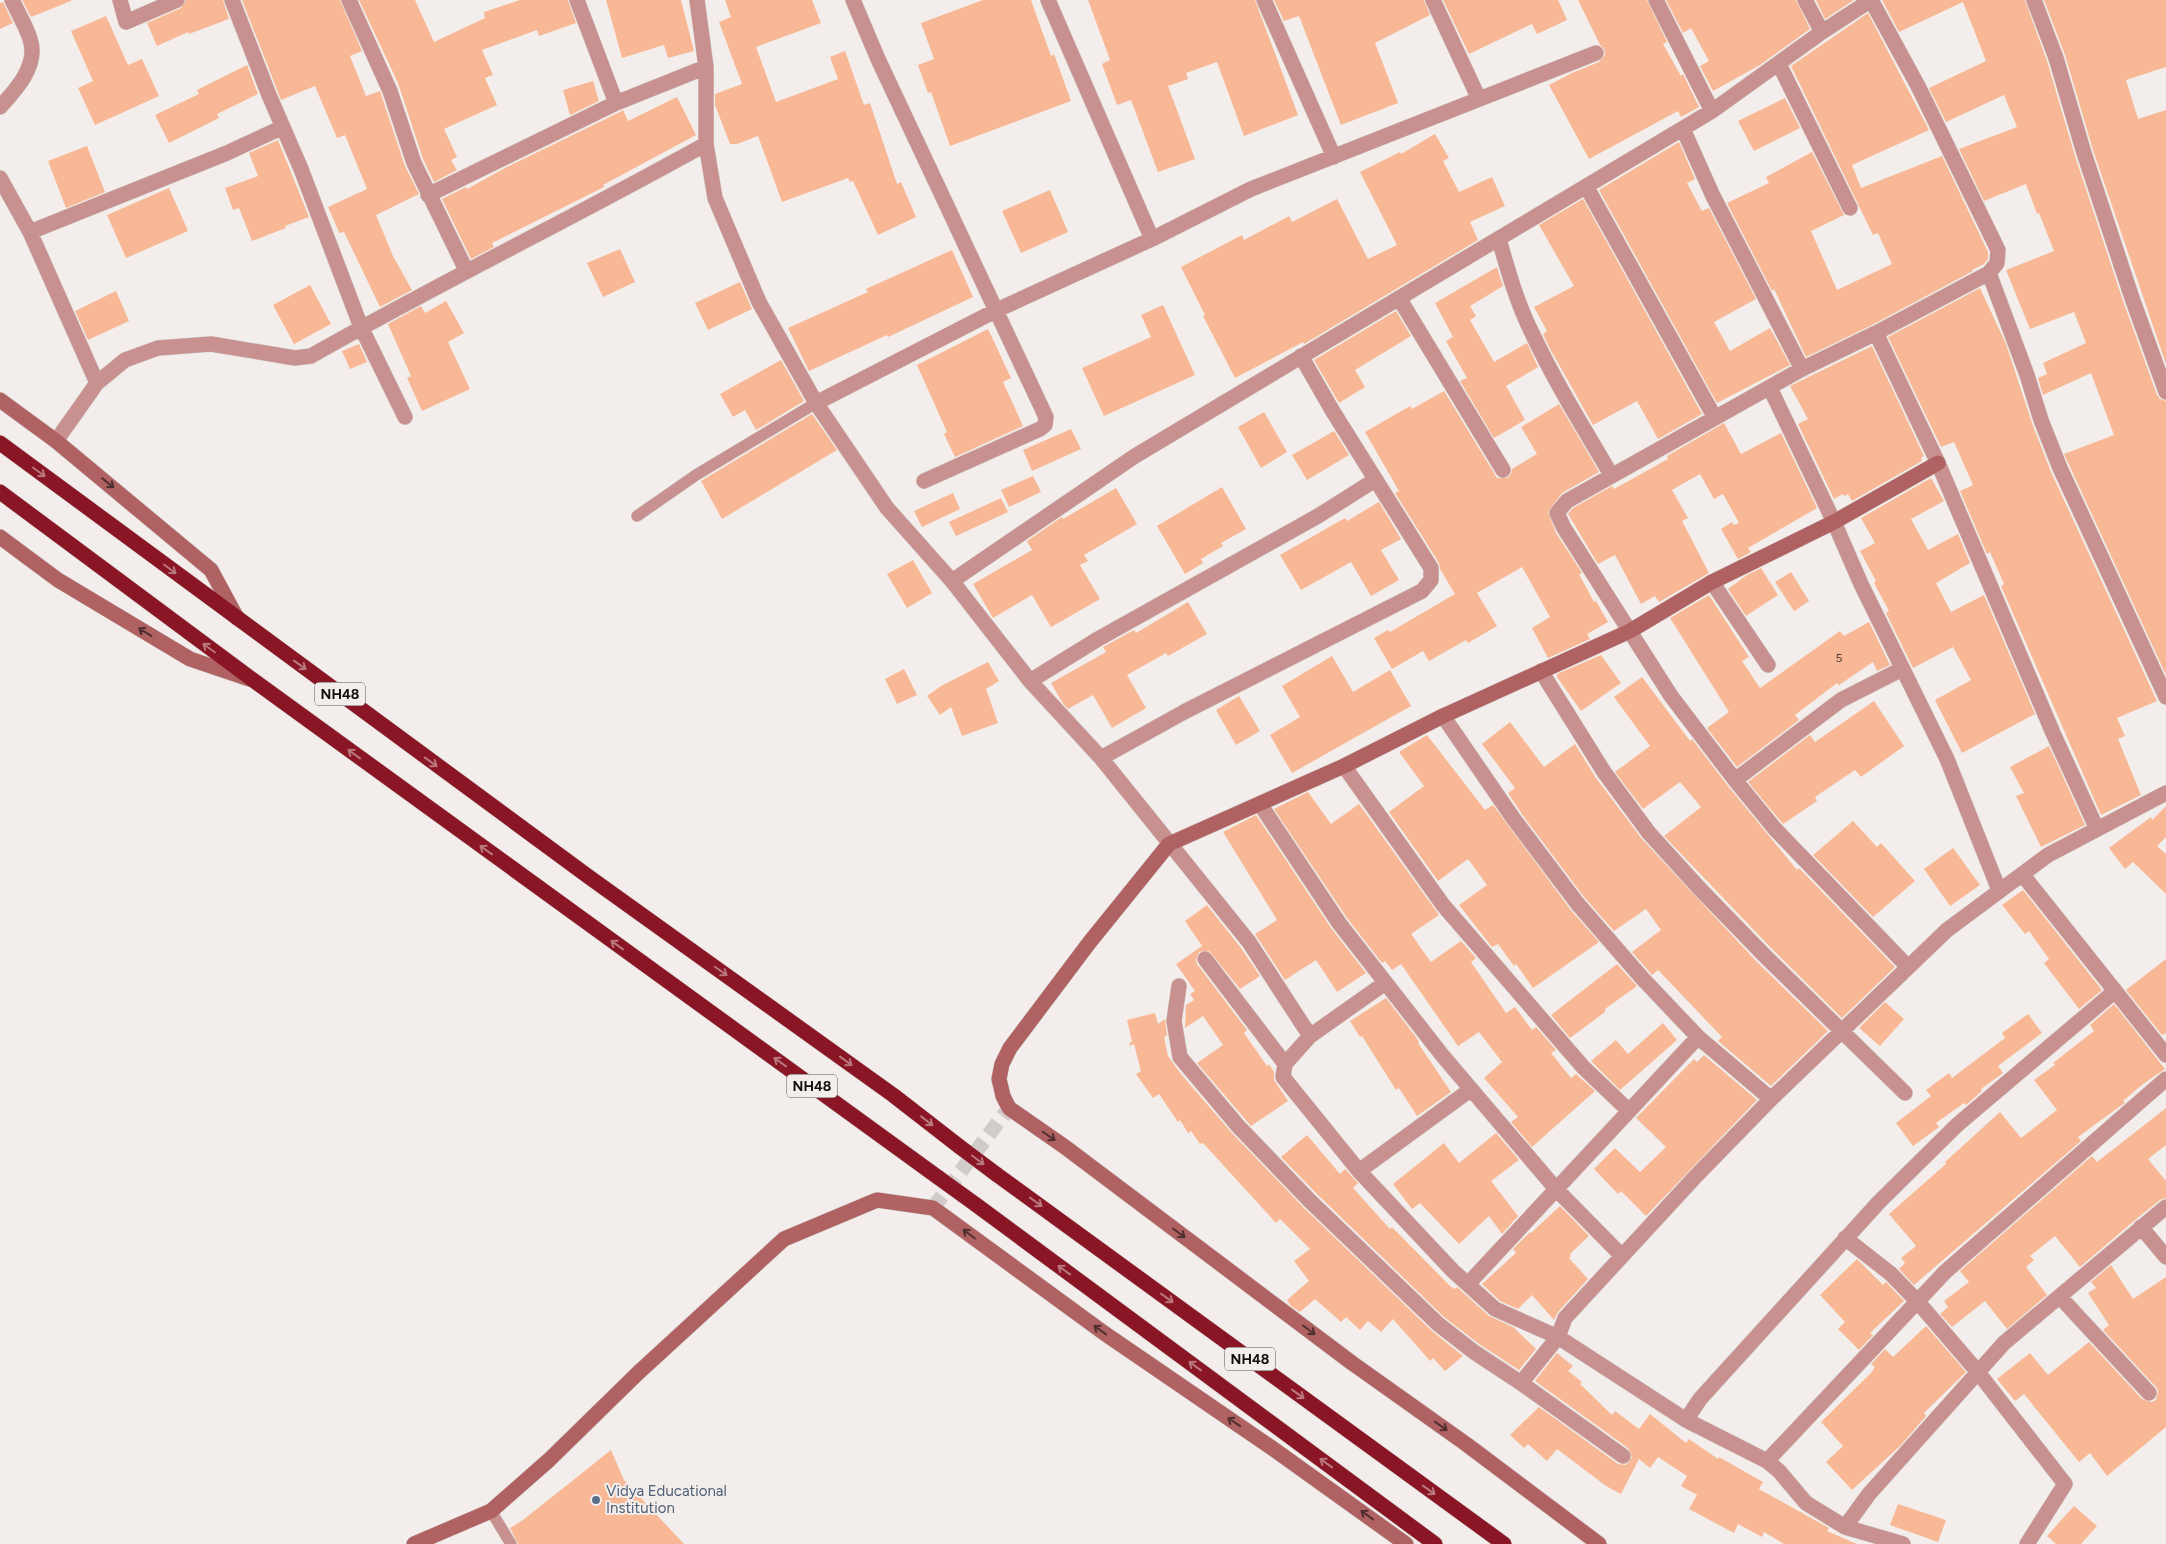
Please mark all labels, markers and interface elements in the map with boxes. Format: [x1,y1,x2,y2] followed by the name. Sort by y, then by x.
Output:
[32,467,46,477] one-way arrow
[101,478,114,489] one-way arrow
[163,564,177,574] one-way arrow
[139,627,153,637] one-way arrow
[203,642,216,653] one-way arrow
[1836,651,1843,665] house number: 5
[293,660,306,671] one-way arrow
[315,682,365,706] road number: NH48
[347,749,361,759] one-way arrow
[424,757,438,767] one-way arrow
[479,845,493,855] one-way arrow
[611,940,624,951] one-way arrow
[713,966,727,977] one-way arrow
[839,1056,853,1066] one-way arrow
[773,1057,787,1067] one-way arrow
[787,1074,837,1098] road number: NH48
[920,1115,933,1126] one-way arrow
[1042,1131,1056,1141] one-way arrow
[971,1155,985,1165] one-way arrow
[1029,1197,1043,1207] one-way arrow
[1172,1228,1186,1238] one-way arrow
[962,1229,976,1239] one-way arrow
[1057,1265,1071,1275] one-way arrow
[1160,1293,1174,1303] one-way arrow
[1093,1325,1107,1335] one-way arrow
[1302,1325,1315,1336] one-way arrow
[1225,1348,1275,1370] road number: NH48
[1189,1361,1202,1372] one-way arrow
[1291,1389,1305,1399] one-way arrow
[1227,1417,1241,1427] one-way arrow
[1434,1421,1448,1431] one-way arrow
[1319,1458,1333,1468] one-way arrow
[606,1482,727,1517] place label: Vidya Educational Institution
[1422,1484,1436,1495] one-way arrow
[590,1494,602,1506] marker: Vidya Educational Institution
[1360,1510,1374,1521] one-way arrow

